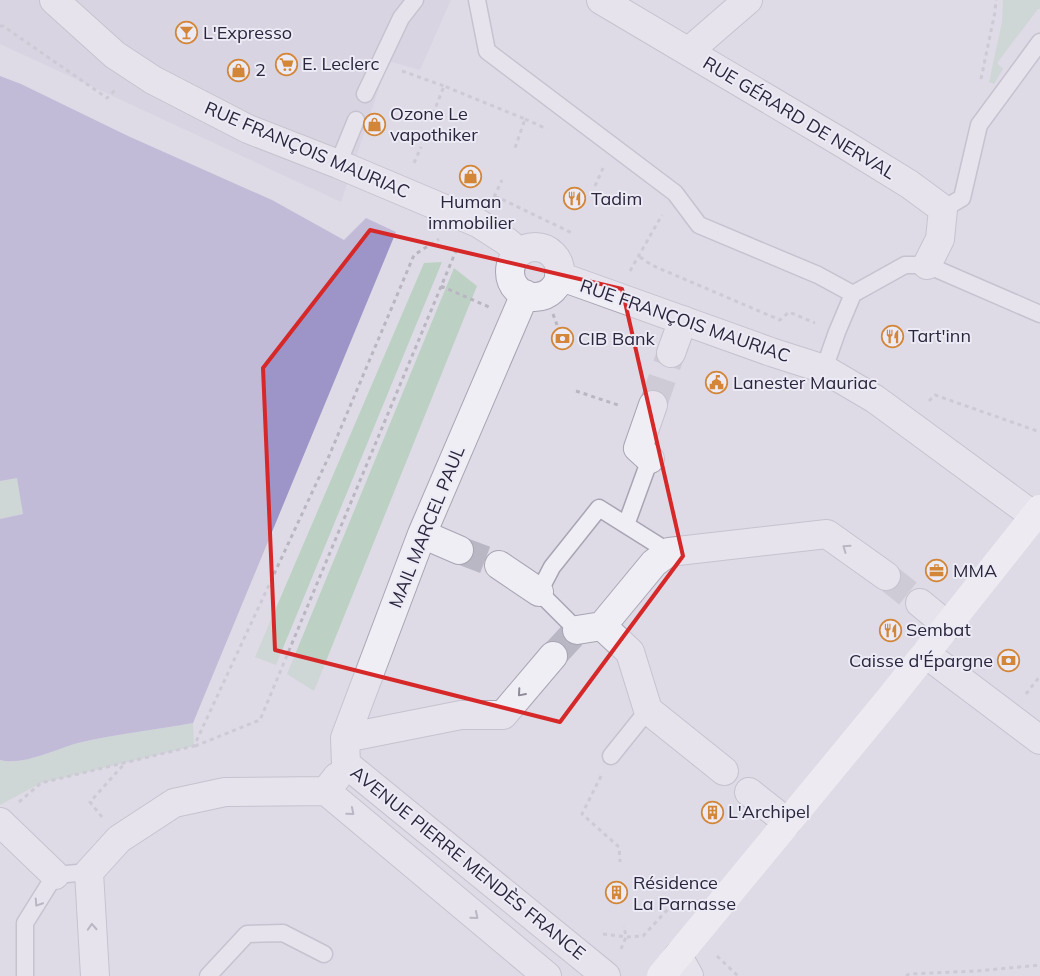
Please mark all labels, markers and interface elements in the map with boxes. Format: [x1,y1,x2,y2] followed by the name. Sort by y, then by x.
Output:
[175,21,199,45] bar icon: L'Expresso
[203,21,292,44] place label: L'Expresso
[699,51,900,184] street label: RUE GÉRARD DE NERVAL
[274,52,298,76] supermarket icon: E. Leclerc
[302,52,379,75] place label: E. Leclerc
[227,58,251,82] shop icon: 2
[255,58,266,81] place label: 2
[201,96,413,203] street label: RUE FRANÇOIS MAURIAC
[390,102,478,146] place label: Ozone Le vapothiker
[362,112,386,136] shop icon: Ozone Le vapothiker
[459,165,483,189] shop icon: Human immobilier
[563,187,587,211] restaurant icon: Tadim
[591,187,642,210] place label: Tadim
[428,190,515,234] place label: Human immobilier
[577,274,793,367] street label: RUE FRANÇOIS MAURIAC
[880,324,904,348] restaurant icon: Tart'inn
[908,324,971,347] place label: Tart'inn
[550,327,574,351] bank icon: CIB Bank
[578,327,655,350] place label: CIB Bank
[705,371,729,395] public building icon: Lanester Mauriac
[733,371,877,394] place label: Lanester Mauriac
[384,442,470,611] street label: MAIL MARCEL PAUL
[843,545,852,554] one-way arrow
[925,559,949,583] office icon: MMA
[953,559,997,582] place label: MMA
[878,618,902,642] restaurant icon: Sembat
[906,618,971,641] place label: Sembat
[849,649,993,672] place label: Caisse d'Épargne
[997,649,1021,673] bank icon: Caisse d'Épargne
[518,688,527,697] one-way arrow
[346,761,590,965] street label: AVENUE PIERRE MENDÈS FRANCE
[700,800,724,824] building icon: L'Archipel
[728,800,810,823] place label: L'Archipel
[345,806,354,815] one-way arrow
[633,871,736,915] place label: Résidence La Parnasse
[605,881,629,905] building icon: Résidence La Parnasse
[35,897,44,906] one-way arrow
[469,910,478,919] one-way arrow
[87,923,98,931] one-way arrow

